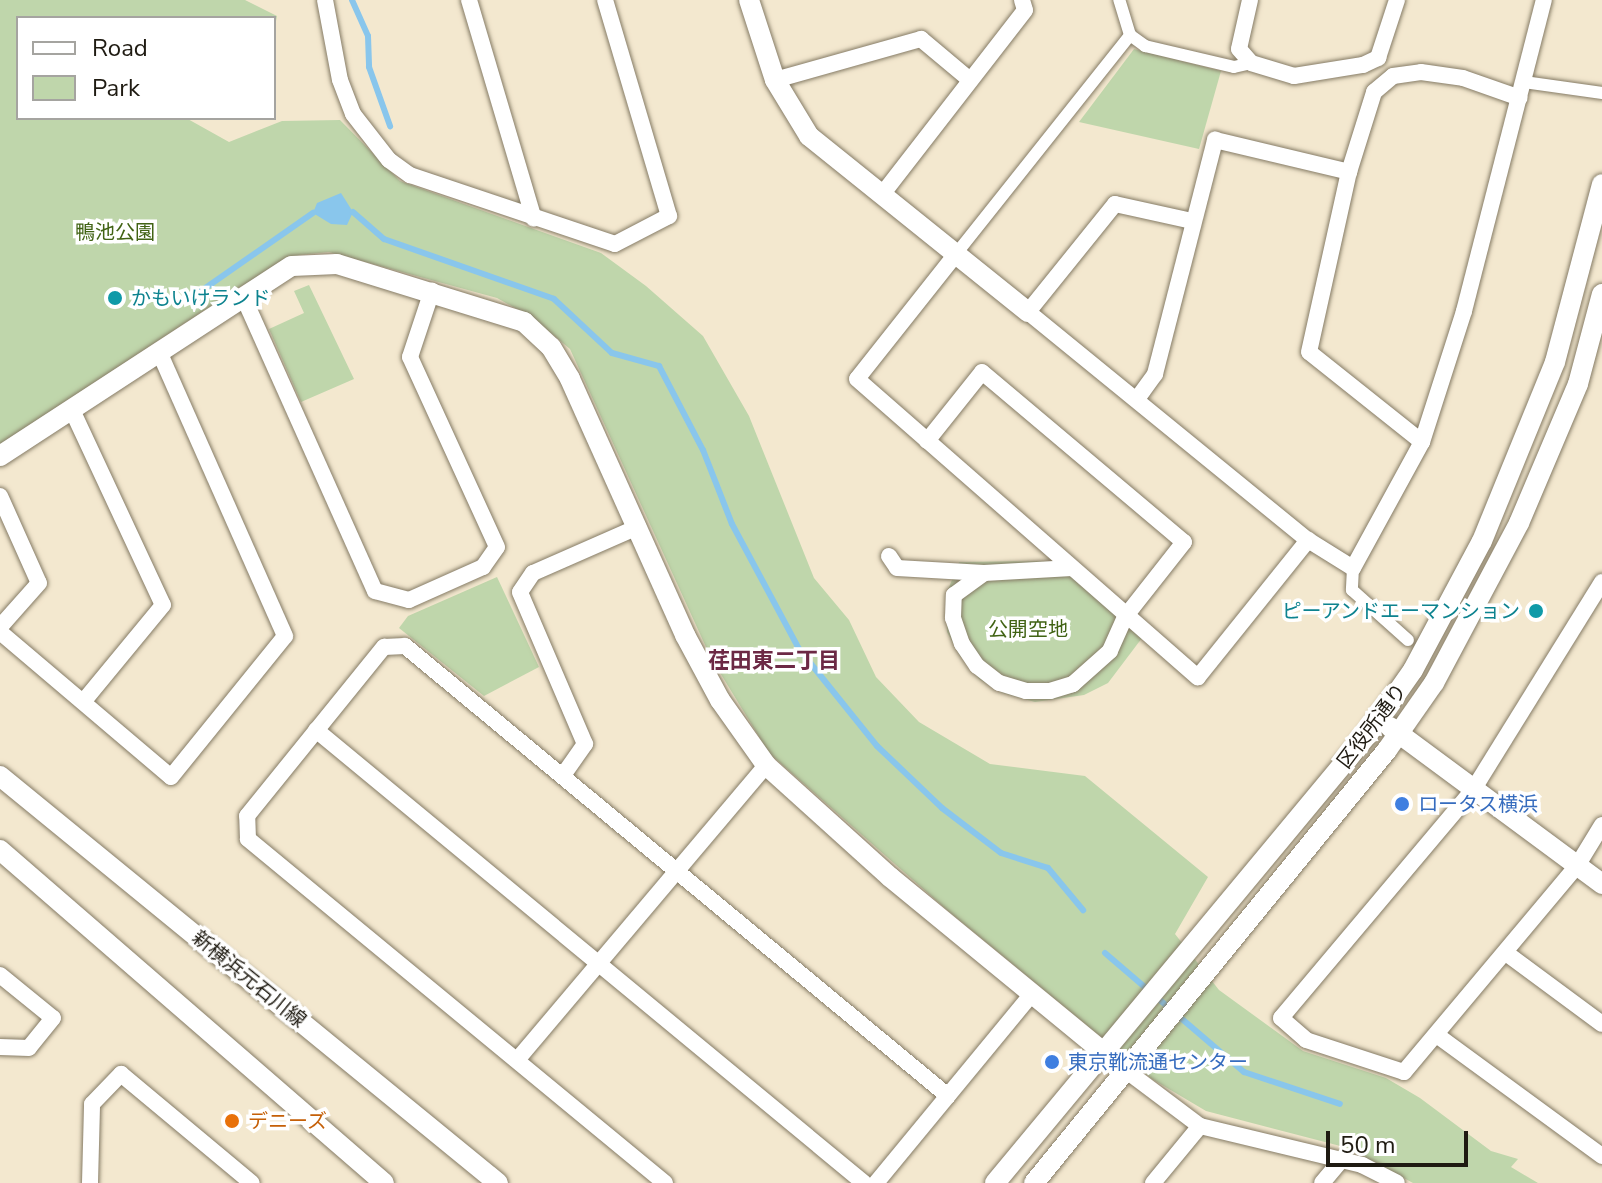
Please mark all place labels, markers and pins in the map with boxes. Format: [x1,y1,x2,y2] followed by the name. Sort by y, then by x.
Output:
[131,286,271,310] place label: かもいけランド
[106,289,124,307] marker: かもいけランド
[1280,599,1520,623] place label: ピーアンドエーマンション
[1527,602,1545,620] marker: ピーアンドエーマンション
[1418,792,1538,816] place label: ロータス横浜
[1393,795,1411,813] marker: ロータス横浜
[1068,1050,1248,1074] place label: 東京靴流通センター
[1043,1053,1061,1071] marker: 東京靴流通センター
[248,1109,328,1133] place label: デニーズ
[223,1112,241,1130] marker: デニーズ

